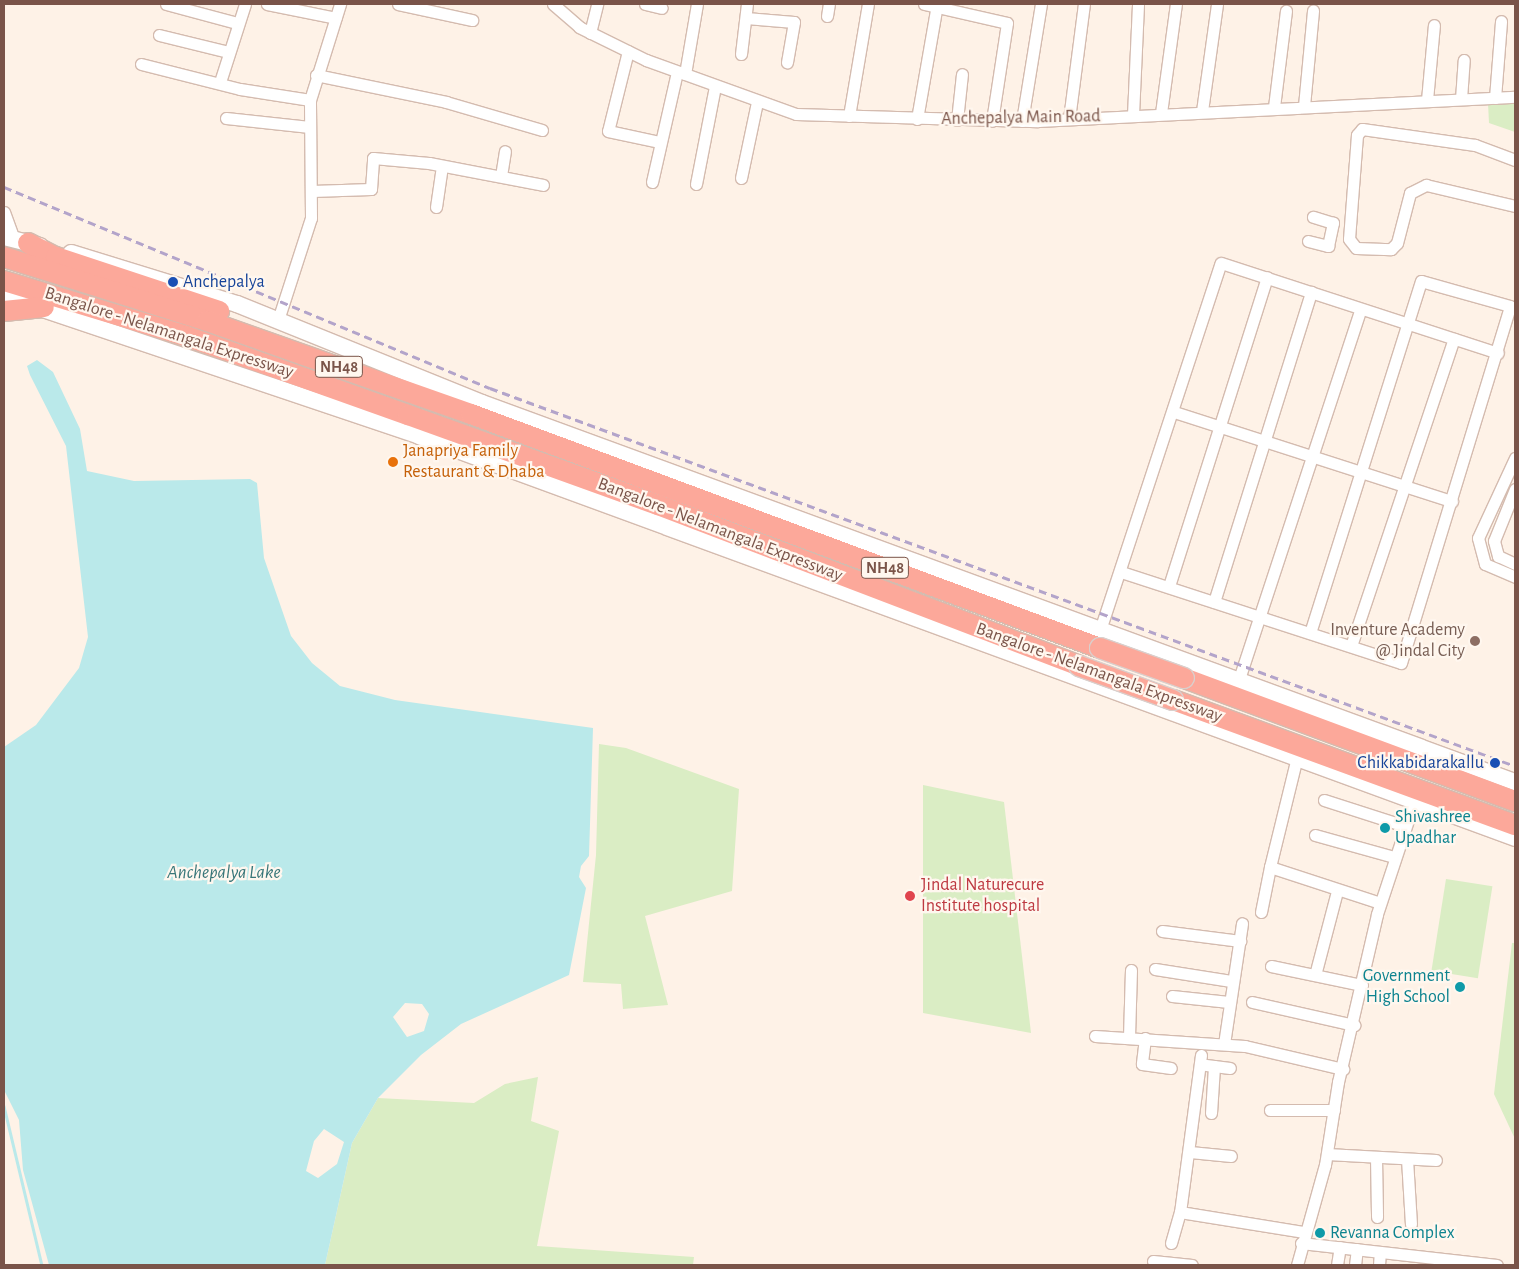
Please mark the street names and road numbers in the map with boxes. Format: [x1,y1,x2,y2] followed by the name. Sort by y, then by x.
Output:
[941,106,1101,130] street label: Anchepalya Main Road
[42,283,296,383] street label: Bangalore - Nelamangala Expressway
[314,354,364,381] road number: NH48
[595,473,845,587] street label: Bangalore - Nelamangala Expressway
[860,554,910,582] road number: NH48
[973,618,1225,728] street label: Bangalore - Nelamangala Expressway

